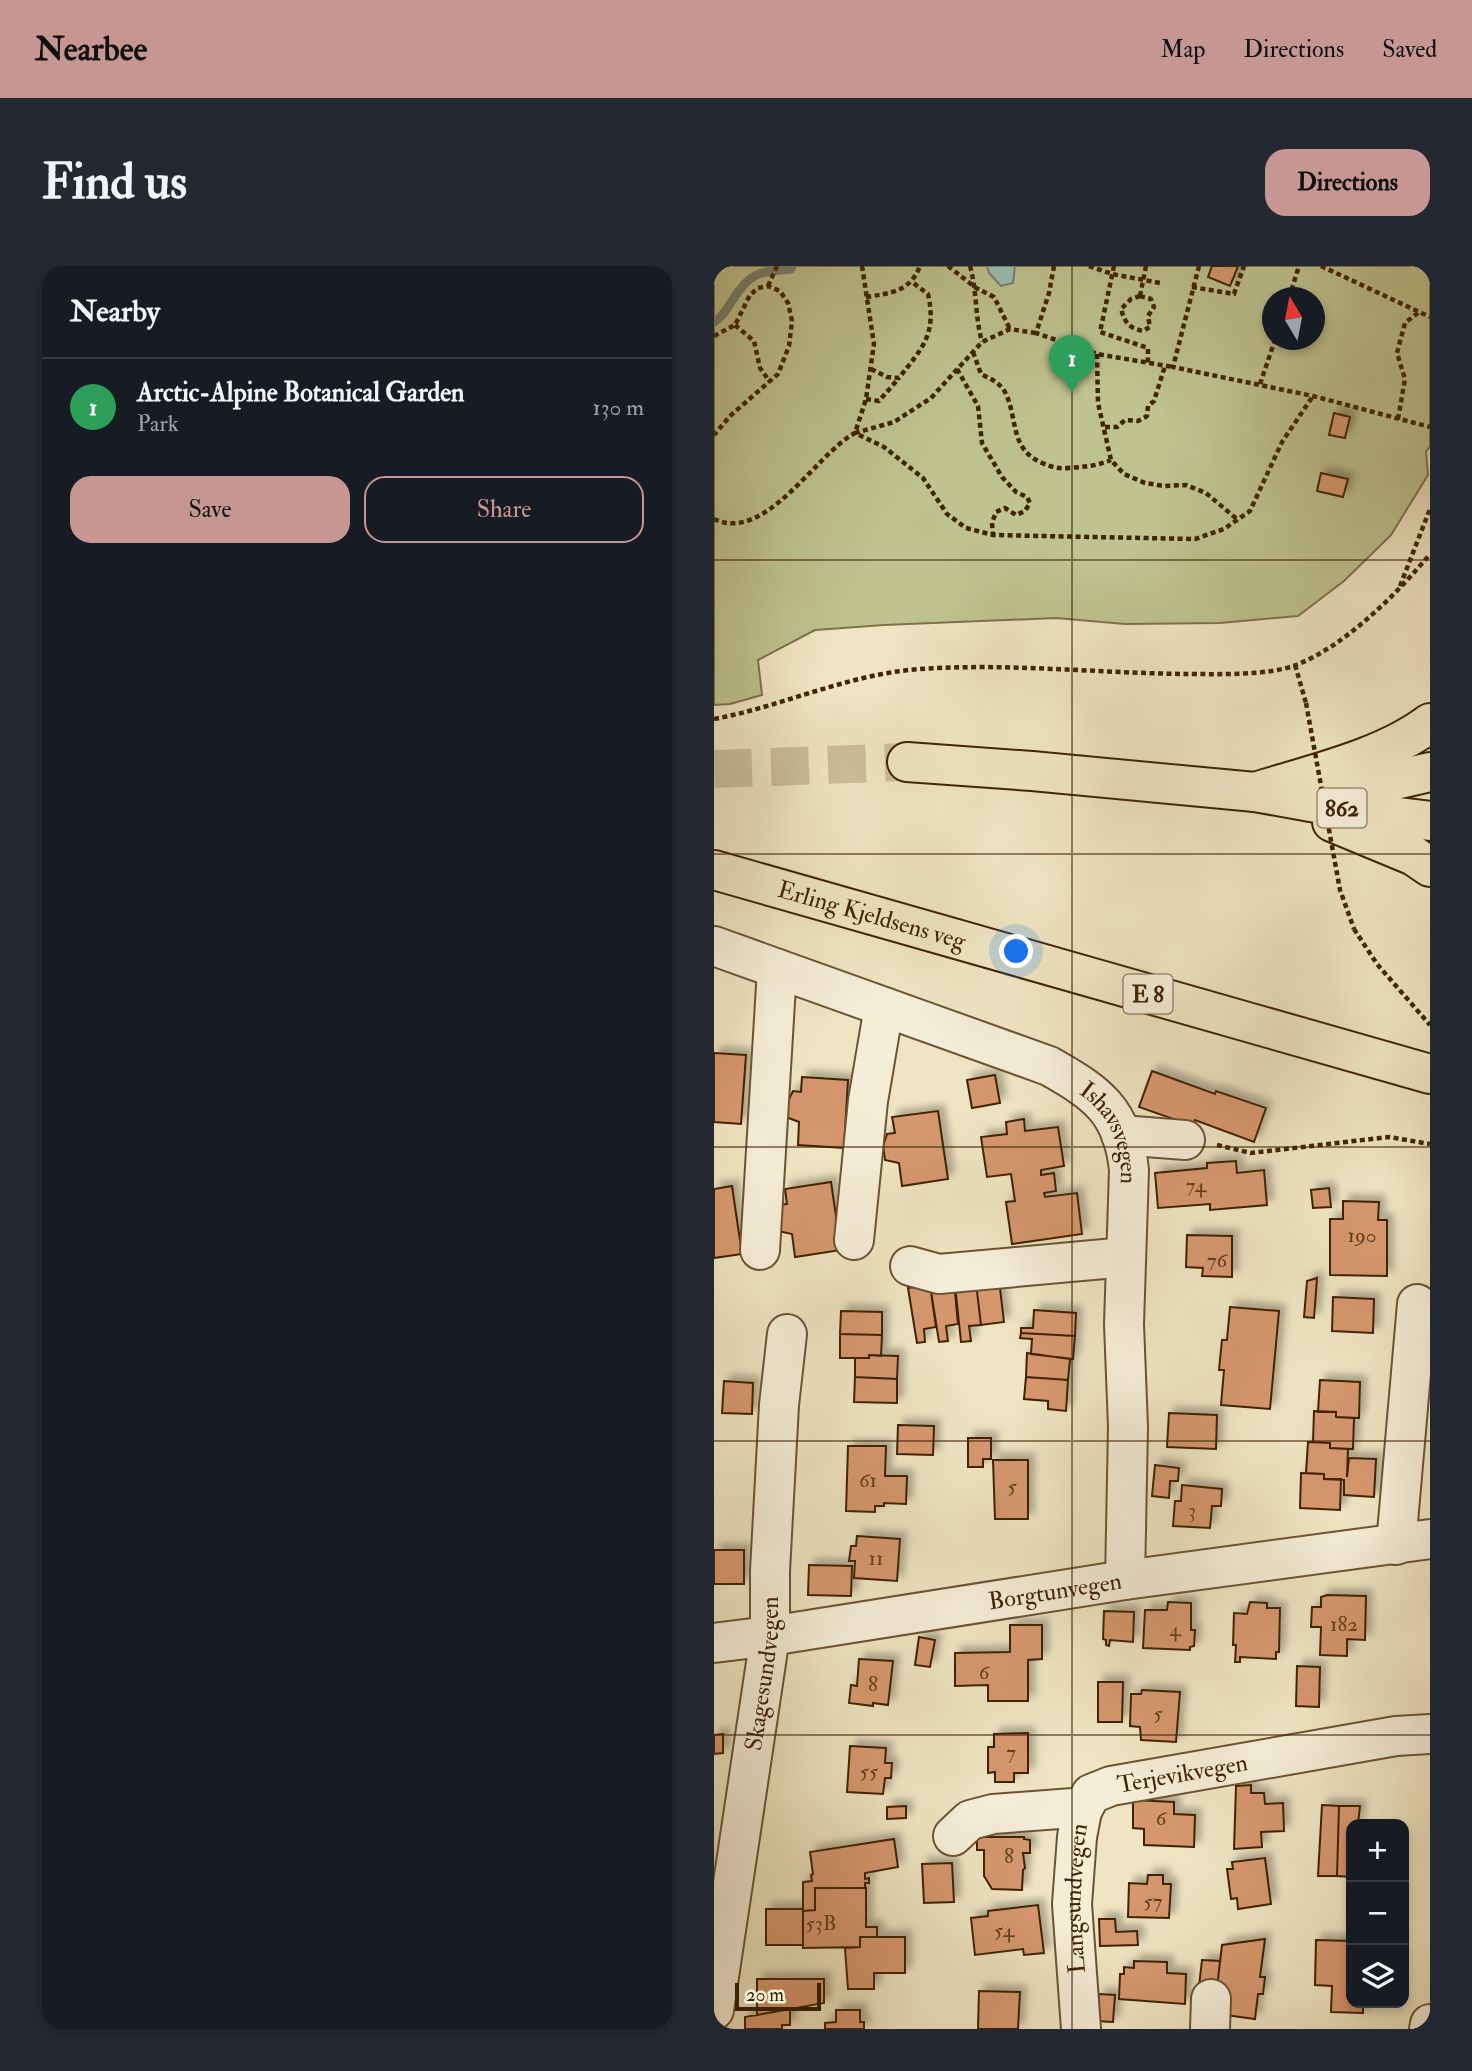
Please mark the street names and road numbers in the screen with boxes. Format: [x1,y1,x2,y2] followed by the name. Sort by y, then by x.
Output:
[1318,788,1366,828] road number: 862
[774,873,970,957] street label: Erling Kjeldsens veg
[1124,974,1172,1014] road number: E 8
[1074,1074,1145,1185] street label: Ishavsvegen
[986,1565,1124,1617] street label: Borgtunvegen
[738,1596,785,1753] street label: Skagesundvegen
[1115,1747,1250,1800] street label: Terjevikvegen
[1056,1821,1095,1975] street label: Langsundvegen

